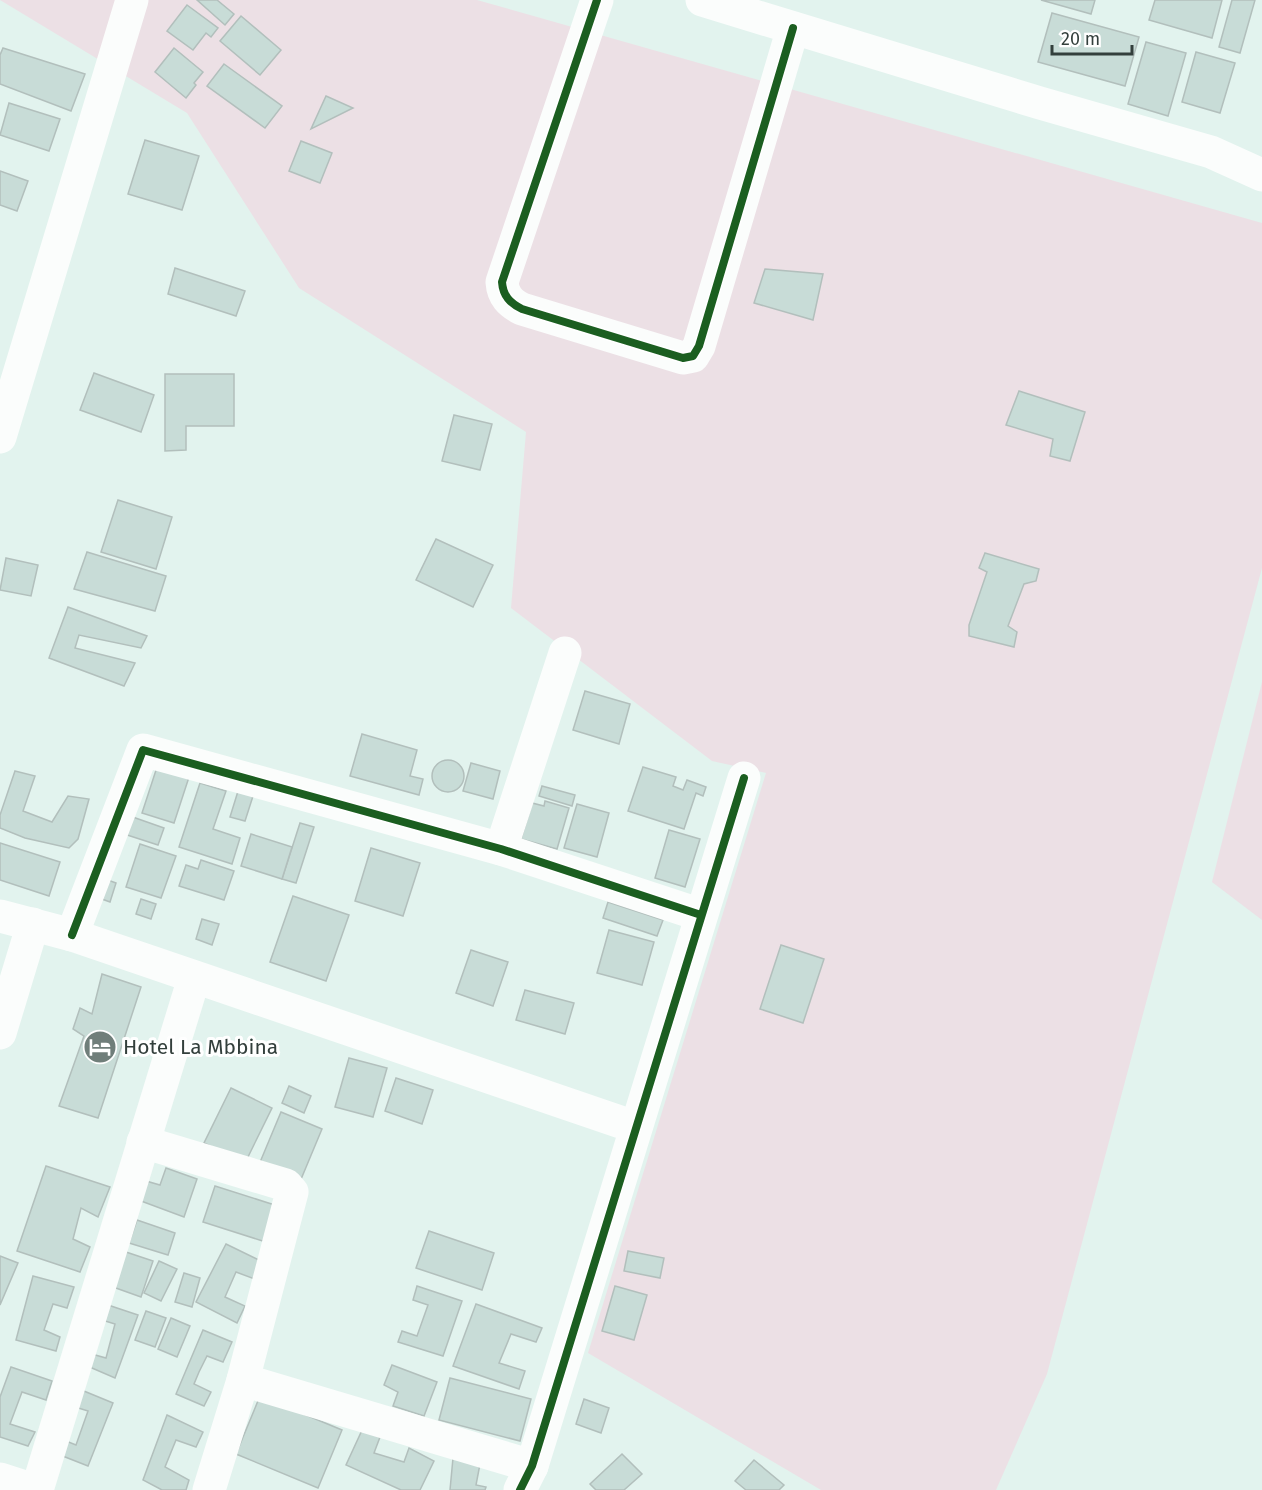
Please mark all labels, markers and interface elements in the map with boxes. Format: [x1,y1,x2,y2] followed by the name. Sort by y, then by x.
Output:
[1052,18,1132,56] scale bar
[1061,28,1100,50] text: 20 m
[82,1029,118,1065] hotel icon: Hotel La Mbbina
[123,1034,278,1060] place label: Hotel La Mbbina

